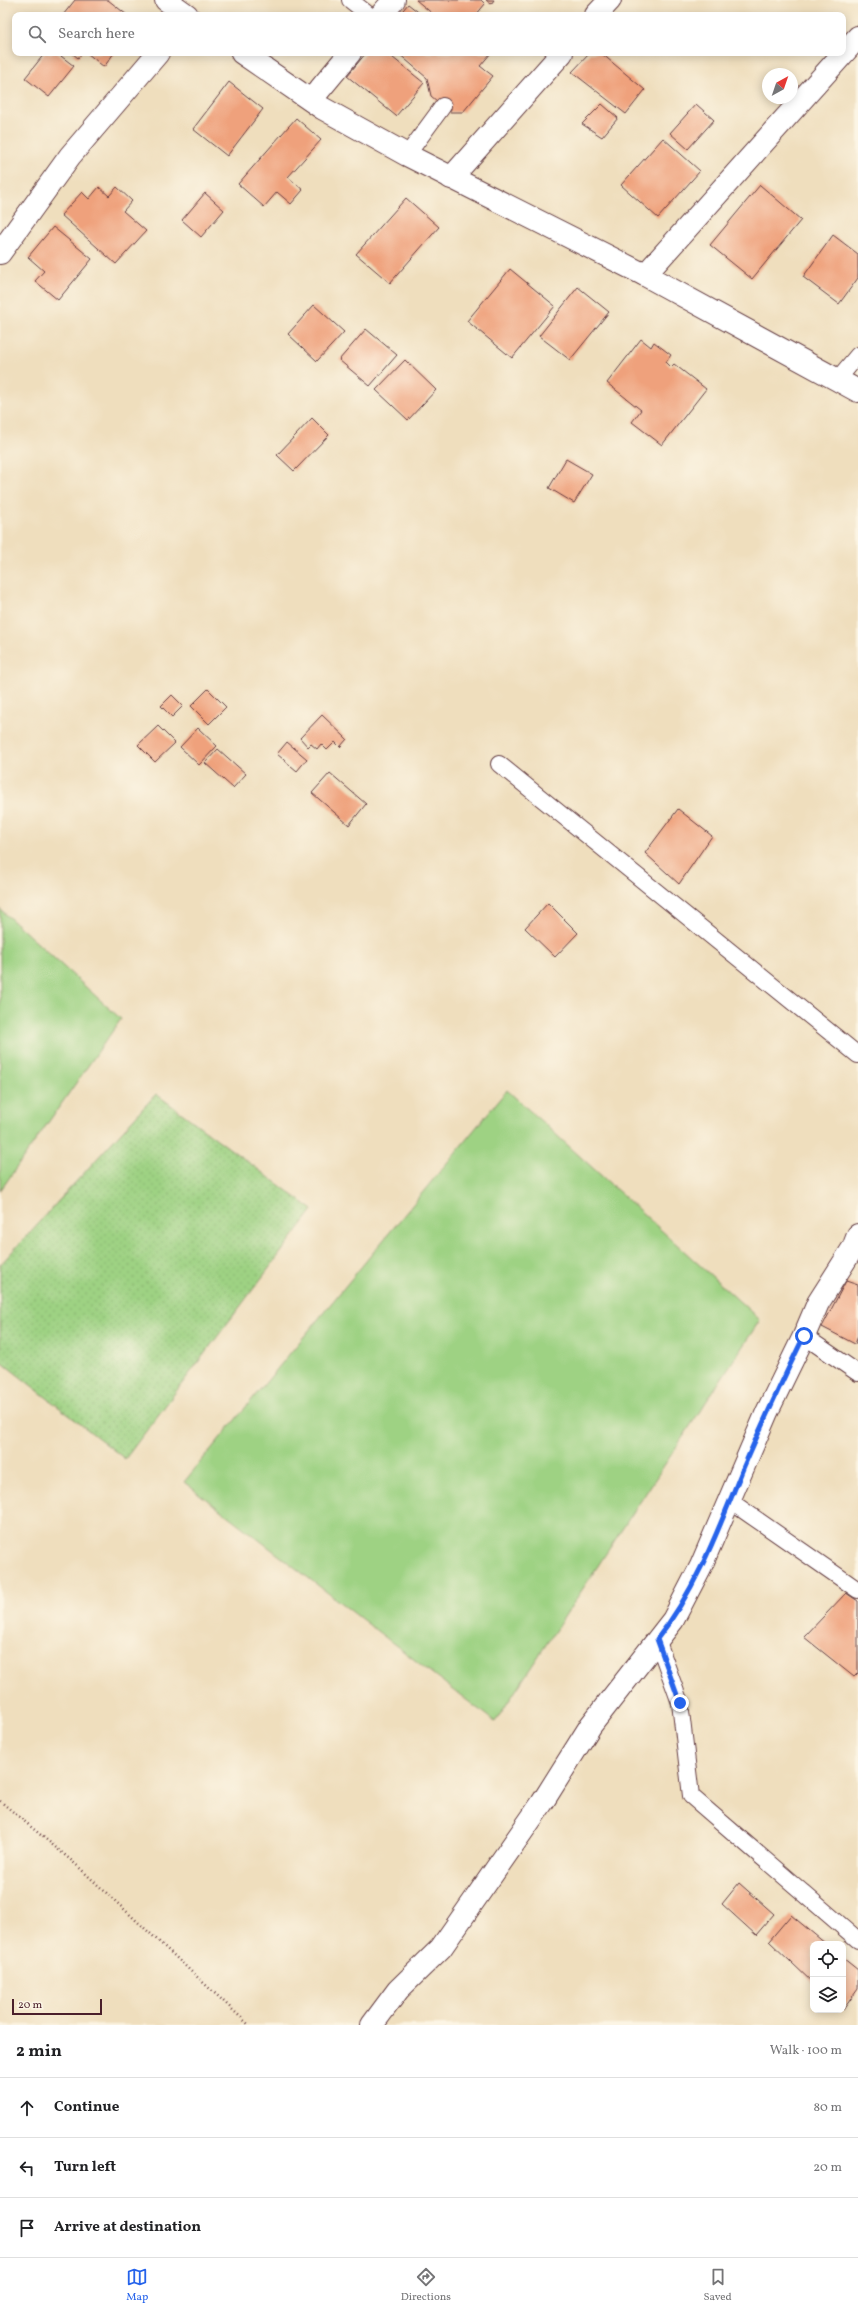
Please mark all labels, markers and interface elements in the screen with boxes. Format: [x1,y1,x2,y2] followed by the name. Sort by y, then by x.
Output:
[12,12,846,56] search box
[26,23,48,45] icon: search
[58,24,135,45] text: Search here
[762,68,798,104] north arrow
[795,1327,813,1345] route start
[671,1694,689,1712] route end
[810,1941,846,2013] map controls
[810,1941,846,1977] button: locate
[810,1977,846,2013] button: layers
[12,1997,102,2016] scale bar
[18,1998,42,2013] text: 20 m
[16,2040,62,2063] text: 2 min
[770,2042,842,2060] text: Walk · 100 m
[16,2097,38,2119] icon: ahead
[54,2097,119,2118] text: Continue
[813,2099,842,2117] text: 80 m
[16,2157,38,2179] icon: left
[54,2157,116,2178] text: Turn left
[813,2159,842,2177] text: 20 m
[16,2217,38,2239] icon: arrive
[54,2217,201,2238] text: Arrive at destination
[126,2266,148,2305] tab: Map
[401,2266,451,2305] tab: Directions
[703,2266,732,2305] tab: Saved

